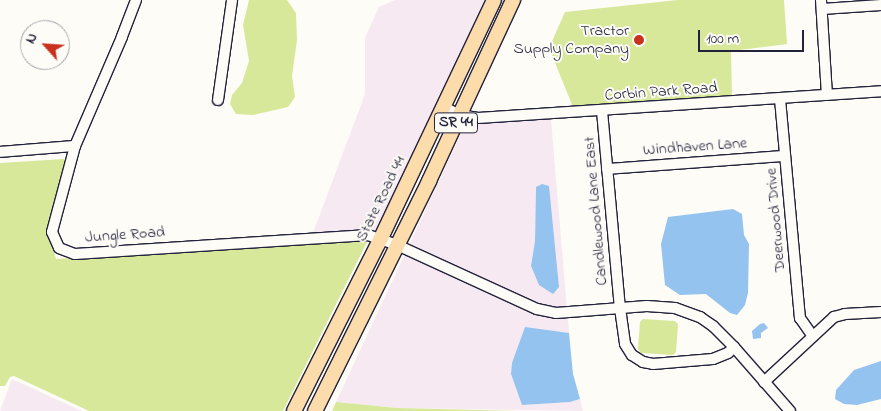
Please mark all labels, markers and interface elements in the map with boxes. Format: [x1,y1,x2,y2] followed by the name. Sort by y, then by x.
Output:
[20,20,70,70] north arrow
[701,20,807,52] scale bar
[513,21,629,59] place label: Tractor Supply Company
[706,28,739,50] text: 100 m
[20,30,43,48] text: N
[633,34,645,46] marker: Tractor Supply Company
[604,78,718,106] street label: Corbin Park Road
[434,110,478,136] road number: SR 44
[642,134,748,160] street label: Windhaven Lane
[580,136,612,286] street label: Candlewood Lane East
[352,153,410,245] street label: State Road 44
[762,167,790,273] street label: Deerwood Drive
[84,223,166,247] street label: Jungle Road

